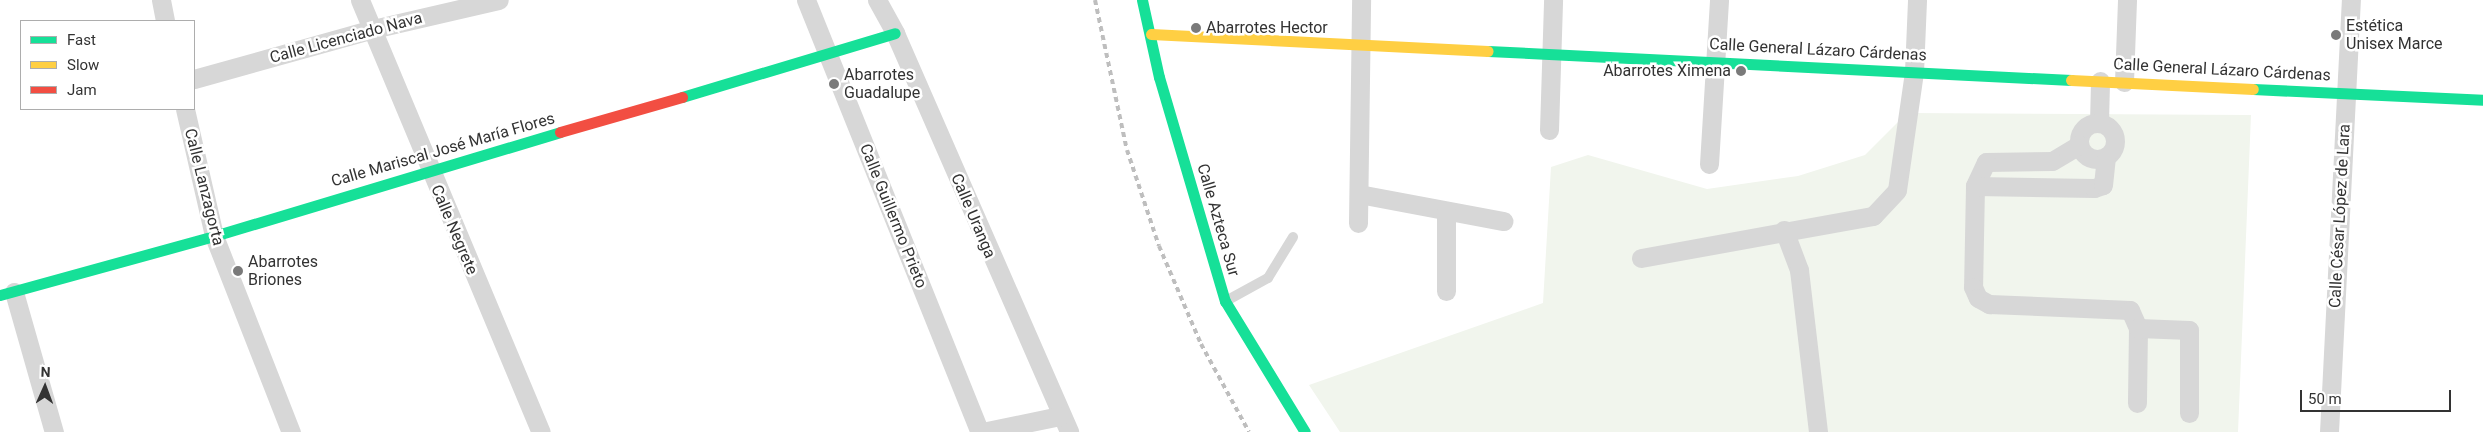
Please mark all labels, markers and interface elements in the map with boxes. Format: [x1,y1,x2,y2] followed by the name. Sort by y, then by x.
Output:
[268,8,424,68] street label: Calle Licenciado Nava
[2346,16,2443,54] place label: Estética Unisex Marce
[1206,18,1328,38] place label: Abarrotes Hector
[20,20,195,110] legend
[1190,22,1202,34] marker: Abarrotes Hector
[2330,29,2342,41] marker: Estética Unisex Marce
[67,31,96,49] text: Fast
[1709,35,1927,65] street label: Calle General Lázaro Cárdenas
[2113,55,2331,85] street label: Calle General Lázaro Cárdenas
[67,56,99,74] text: Slow
[1603,61,1731,81] place label: Abarrotes Ximena
[844,65,920,103] place label: Abarrotes Guadalupe
[1735,65,1747,77] marker: Abarrotes Ximena
[828,78,840,90] marker: Abarrotes Guadalupe
[67,81,97,99] text: Jam
[329,109,557,191] street label: Calle Mariscal José María Flores
[2326,123,2354,309] street label: Calle César López de Lara
[180,126,228,248] street label: Calle Lanzagorta
[855,141,931,291] street label: Calle Guillermo Prieto
[1193,161,1243,279] street label: Calle Azteca Sur
[947,171,999,261] street label: Calle Uranga
[426,182,482,278] street label: Calle Negrete
[248,252,318,290] place label: Abarrotes Briones
[232,265,244,277] marker: Abarrotes Briones
[20,362,70,412] north arrow
[40,364,51,380] text: N
[2303,380,2454,412] scale bar
[2308,390,2342,408] text: 50 m

